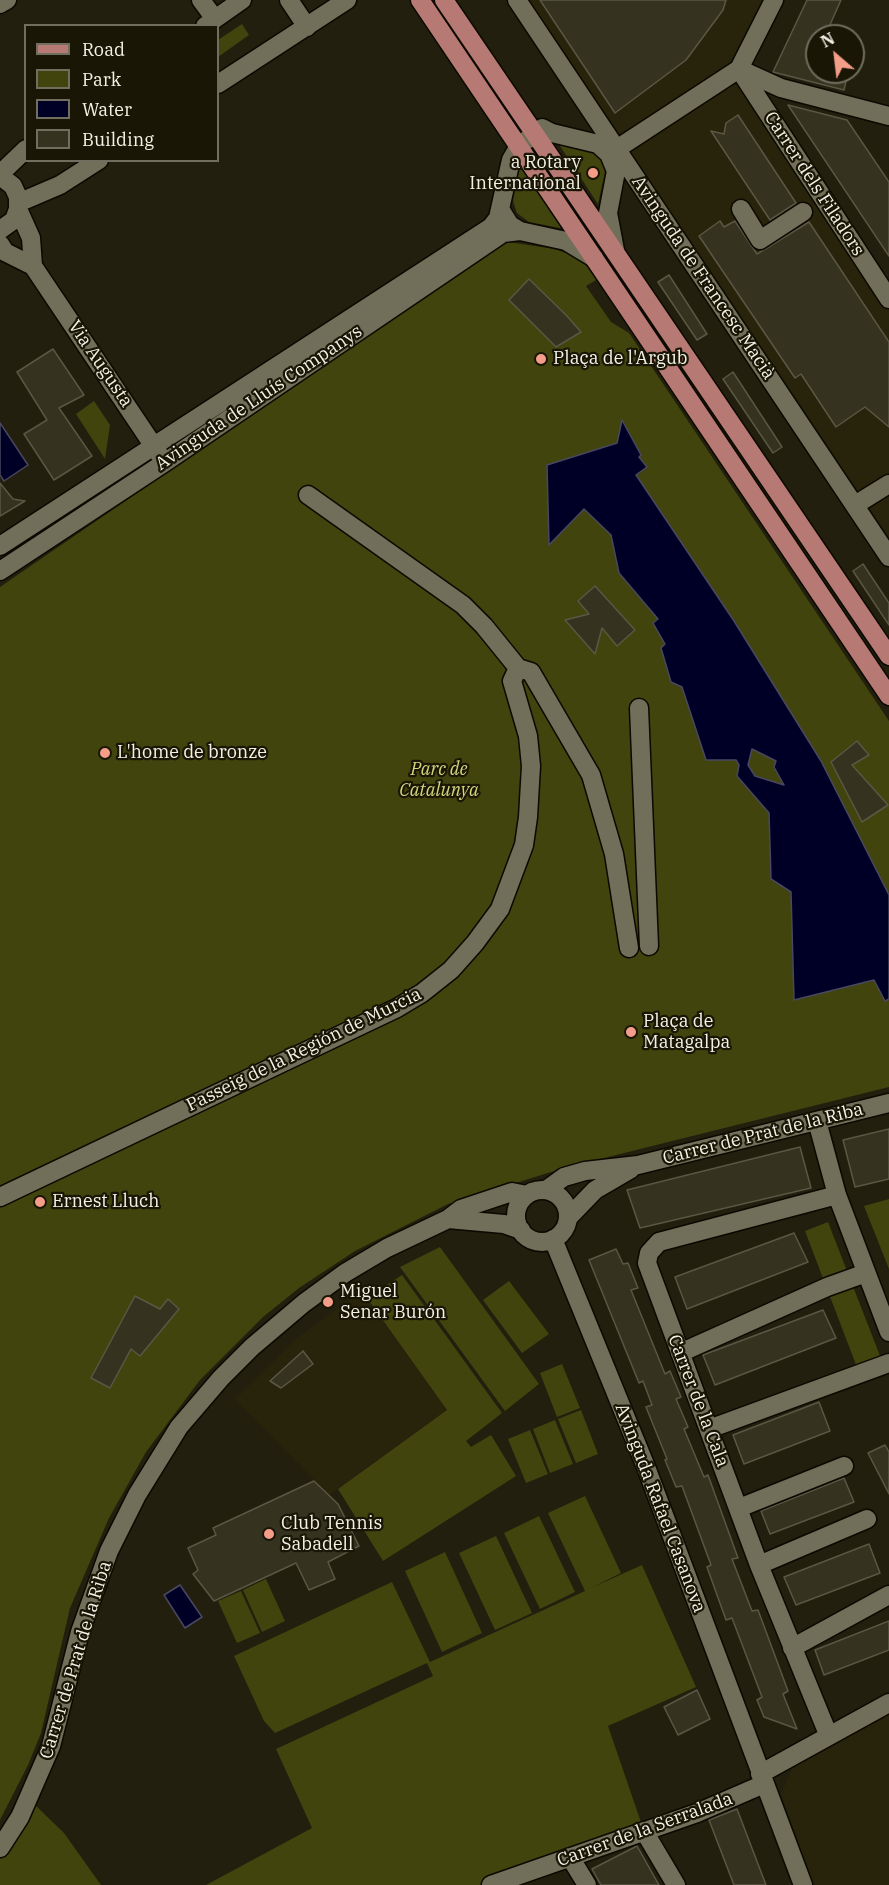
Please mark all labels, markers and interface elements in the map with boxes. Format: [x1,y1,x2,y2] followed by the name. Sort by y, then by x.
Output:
[24,24,219,162] legend
[805,24,865,84] north arrow
[817,28,838,52] text: N
[82,38,125,61] text: Road
[82,68,121,91] text: Park
[82,98,132,121] text: Water
[759,108,869,260] street label: Carrer dels Filadors
[82,128,154,151] text: Building
[469,152,581,195] place label: a Rotary International
[586,166,600,180] marker: a Rotary International
[627,172,779,384] street label: Avinguda de Francesc Macià
[63,316,137,412] street label: Via Augusta
[152,321,366,475] street label: Avinguda de Lluís Companys
[553,348,688,370] place label: Plaça de l'Argub
[534,352,548,366] marker: Plaça de l'Argub
[117,742,267,764] place label: L'home de bronze
[98,746,112,760] marker: L'home de bronze
[399,759,479,802] park label: Parc de Catalunya
[183,984,425,1116] street label: Passeig de la Región de Murcia
[643,1011,730,1054] place label: Plaça de Matagalpa
[624,1025,638,1039] marker: Plaça de Matagalpa
[661,1099,865,1169] street label: Carrer de Prat de la Riba
[52,1191,160,1213] place label: Ernest Lluch
[33,1195,47,1209] marker: Ernest Lluch
[340,1281,446,1324] place label: Miguel Senar Burón
[321,1295,335,1309] marker: Miguel Senar Burón
[663,1332,733,1470] street label: Carrer de la Cala
[610,1400,710,1616] street label: Avinguda Rafael Casanova
[281,1513,382,1556] place label: Club Tennis Sabadell
[262,1527,276,1541] marker: Club Tennis Sabadell
[36,1558,116,1762] street label: Carrer de Prat de la Riba
[554,1788,736,1872] street label: Carrer de la Serralada

